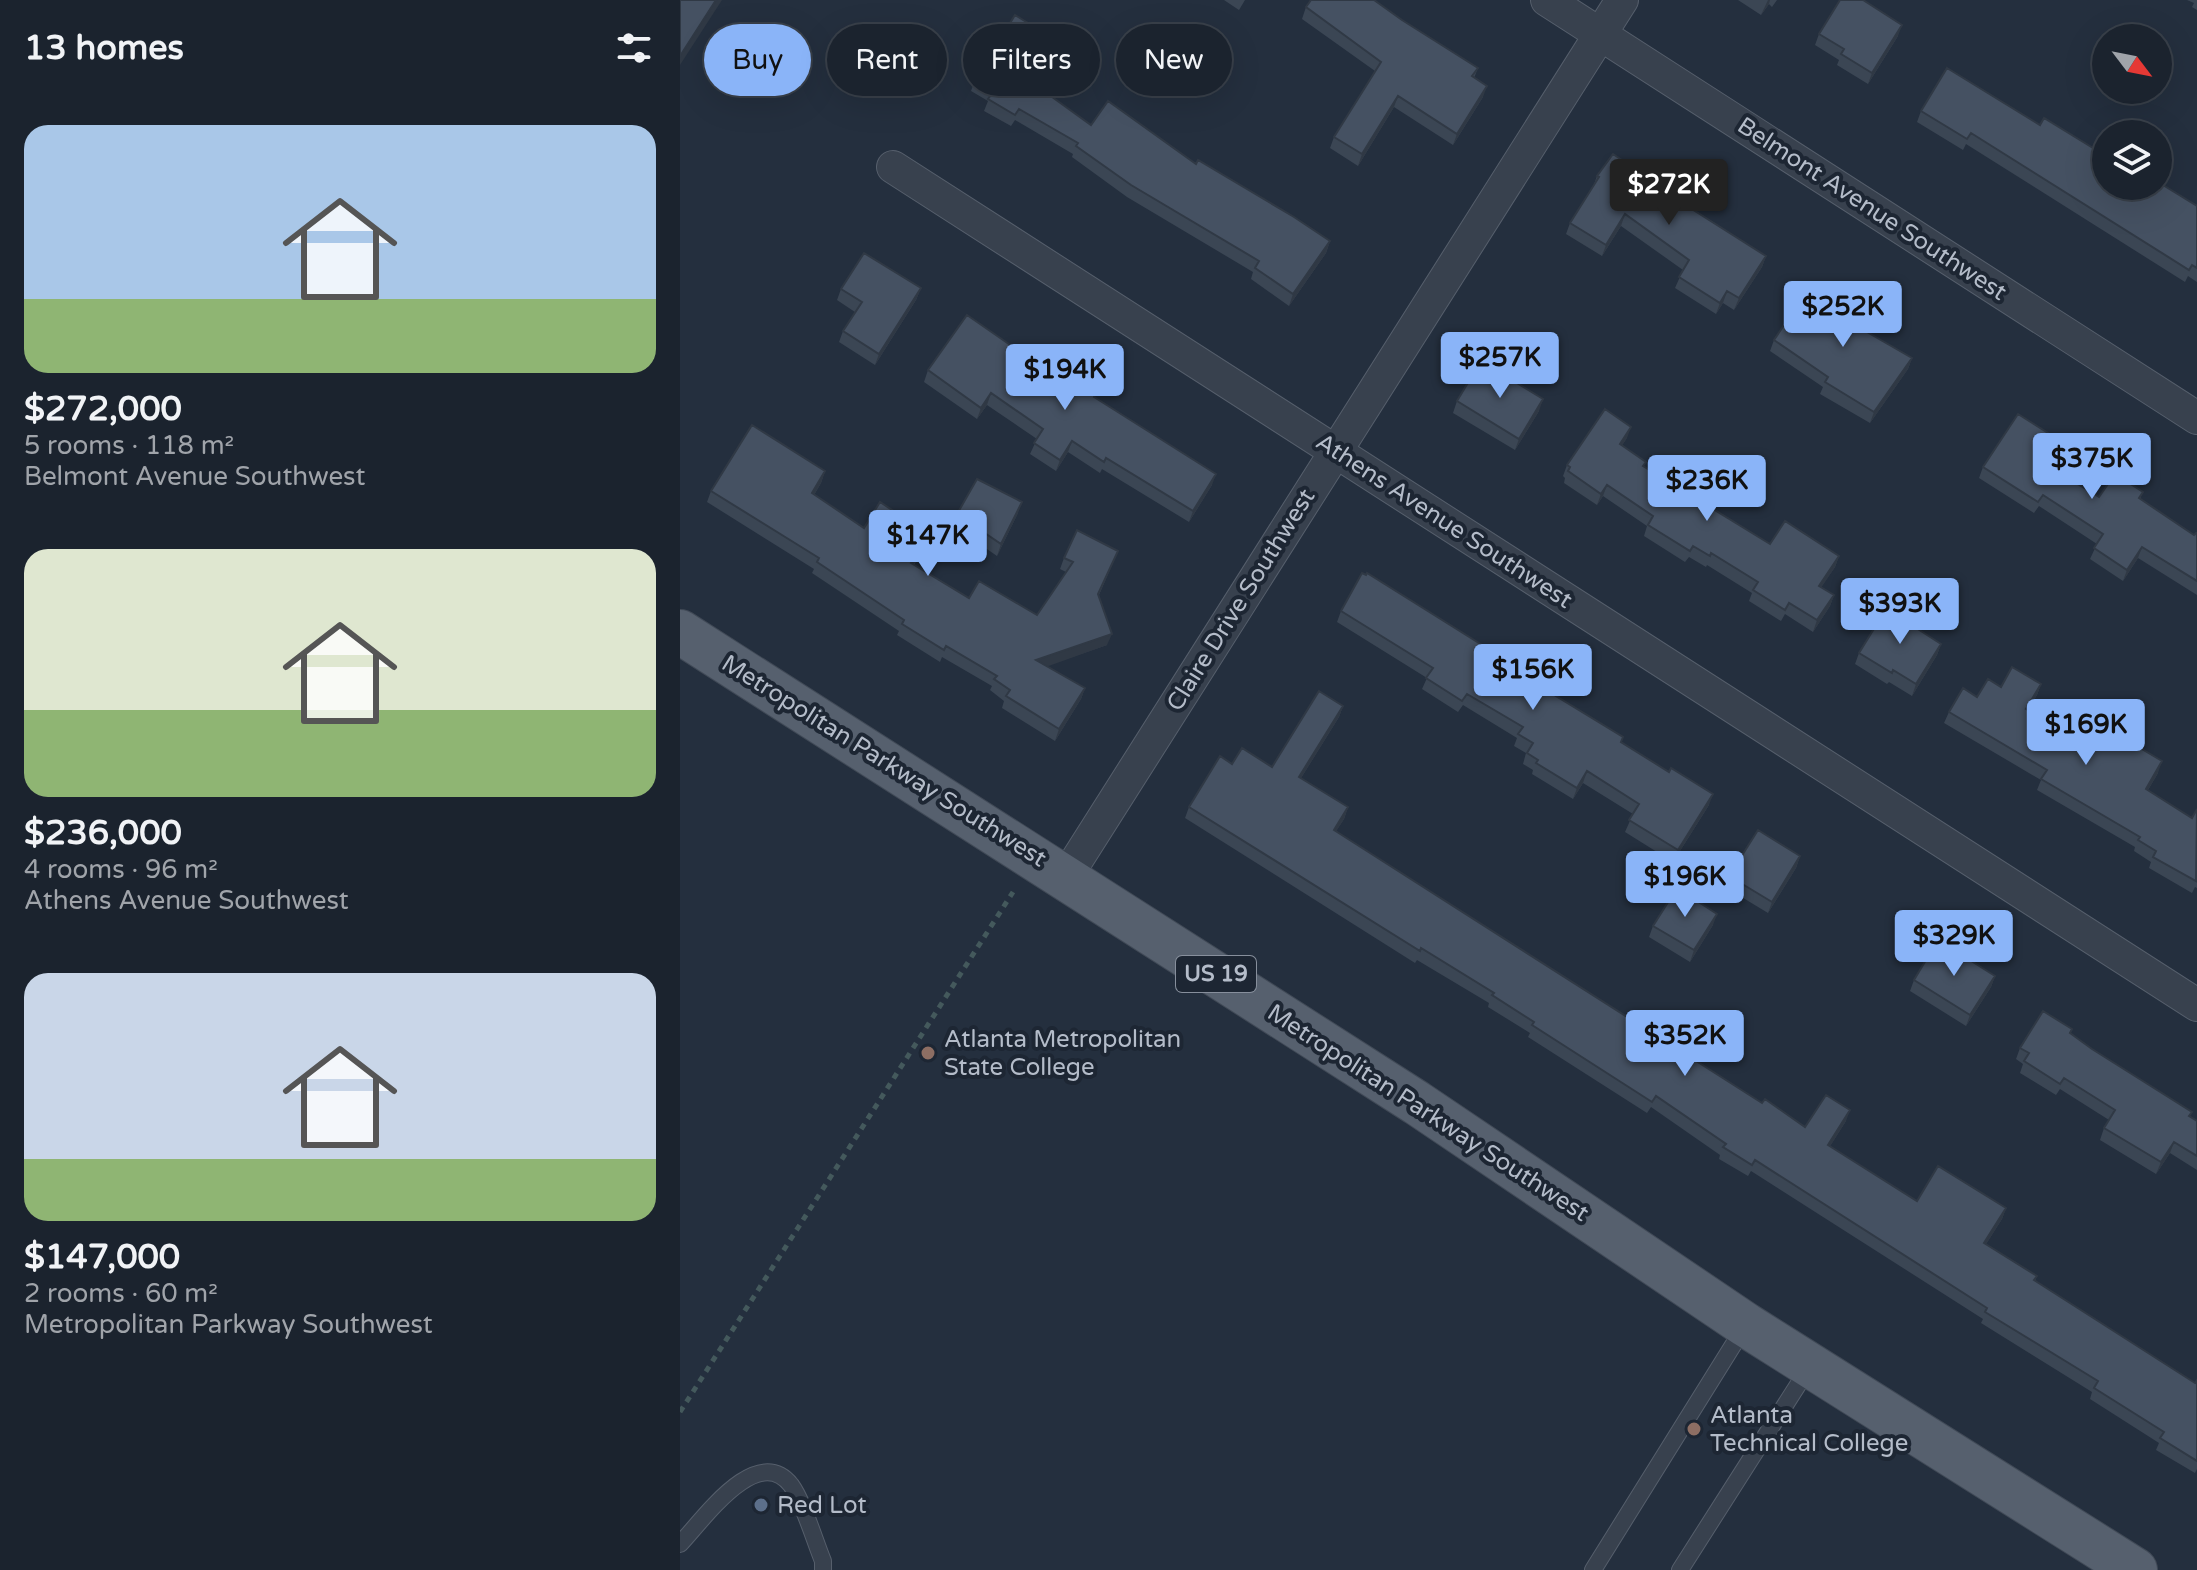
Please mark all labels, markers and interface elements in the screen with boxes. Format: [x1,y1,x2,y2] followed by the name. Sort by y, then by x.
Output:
[704,24,811,96] chip: Buy
[827,24,947,96] chip: Rent
[963,24,1100,96] chip: Filters
[1116,24,1232,96] chip: New
[2092,24,2172,104] north arrow
[2092,24,2172,200] map controls
[612,26,656,70] icon: filters
[24,28,184,69] text: 13 homes
[1732,111,2012,307] street label: Belmont Avenue Southwest
[2092,120,2172,200] button: layers
[1613,159,1725,227] pin: $272K
[1628,169,1710,200] text: $272K
[268,177,412,321] icon: home
[1787,281,1899,349] pin: $252K
[1802,291,1884,322] text: $252K
[1444,332,1556,400] pin: $257K
[1459,342,1541,373] text: $257K
[1009,344,1121,412] pin: $194K
[1024,354,1106,385] text: $194K
[24,389,182,430] text: $272,000
[1310,427,1578,615] street label: Athens Avenue Southwest
[24,430,234,461] text: 5 rooms · 118 m²
[2036,433,2148,501] pin: $375K
[2051,443,2133,474] text: $375K
[1651,455,1763,523] pin: $236K
[24,461,365,492] text: Belmont Avenue Southwest
[1666,465,1748,496] text: $236K
[1161,483,1321,717] street label: Claire Drive Southwest
[872,510,984,578] pin: $147K
[887,520,969,551] text: $147K
[1844,578,1956,646] pin: $393K
[1859,588,1941,619] text: $393K
[268,601,412,745] icon: home
[1477,644,1589,712] pin: $156K
[716,649,1052,873] street label: Metropolitan Parkway Southwest
[1492,654,1574,685] text: $156K
[2030,699,2142,767] pin: $169K
[2045,709,2127,740] text: $169K
[24,813,182,854] text: $236,000
[1629,851,1741,919] pin: $196K
[24,854,218,885] text: 4 rooms · 96 m²
[1644,861,1726,892] text: $196K
[24,885,349,916] text: Athens Avenue Southwest
[1898,910,2010,978] pin: $329K
[1913,920,1995,951] text: $329K
[1176,956,1256,992] road number: US 19
[1262,998,1594,1228] street label: Metropolitan Parkway Southwest
[1629,1010,1741,1078] pin: $352K
[1644,1020,1726,1051] text: $352K
[268,1025,412,1169] icon: home
[944,1025,1181,1082] place label: Atlanta Metropolitan State College
[919,1044,937,1062] marker: Atlanta Metropolitan State College
[24,1237,180,1278] text: $147,000
[24,1278,218,1309] text: 2 rooms · 60 m²
[24,1309,433,1340] text: Metropolitan Parkway Southwest
[1710,1401,1908,1458] place label: Atlanta Technical College
[1685,1420,1703,1438] marker: Atlanta Technical College
[777,1491,867,1520] place label: Red Lot
[752,1496,770,1514] marker: Red Lot

